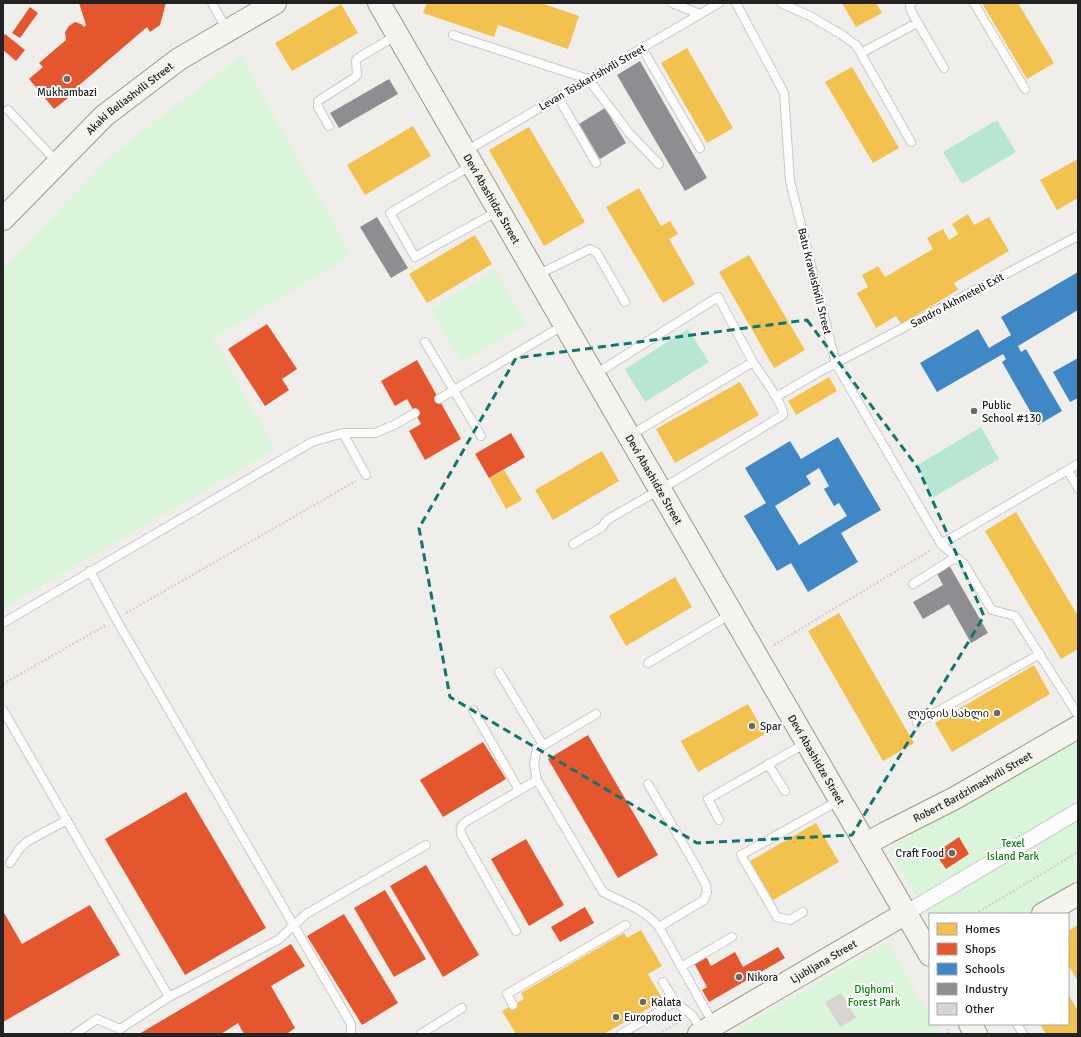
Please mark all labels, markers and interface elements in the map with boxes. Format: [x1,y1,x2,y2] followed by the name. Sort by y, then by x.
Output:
[537,41,648,113] street label: Levan Tsiskarishvili Street
[83,60,176,138] street label: Akaki Beliashvili Street
[62,74,72,84] marker: Mukhambazi
[37,86,97,99] place label: Mukhambazi
[460,152,523,247] street label: Devi Abashidze Street
[795,226,834,336] street label: Batu Kraveishvili Street
[908,270,1006,331] street label: Sandro Akhmeteli Exit
[982,399,1041,425] place label: Public School #130
[969,406,979,416] marker: Public School #130
[622,432,685,527] street label: Devi Abashidze Street
[908,707,989,720] place label: ლუდის სახლი
[992,708,1002,718] marker: ლუდის სახლი
[785,712,847,807] street label: Devi Abashidze Street
[760,720,782,733] place label: Spar
[747,721,757,731] marker: Spar
[911,749,1035,825] street label: Robert Bardzimashvili Street
[987,837,1040,863] park label: Texel Island Park
[896,847,944,860] place label: Craft Food
[947,848,957,858] marker: Craft Food
[929,913,1069,1025] legend
[965,922,1000,937] text: Homes
[788,937,859,986] street label: Ljubljana Street
[965,942,996,957] text: Shops
[965,962,1005,977] text: Schools
[747,971,778,984] place label: Nikora
[734,972,744,982] marker: Nikora
[965,982,1008,997] text: Industry
[848,983,901,1009] park label: Dighomi Forest Park
[651,996,682,1009] place label: Kalata
[638,997,648,1007] marker: Kalata
[965,1002,995,1017] text: Other
[624,1011,682,1024] place label: Europroduct
[611,1012,621,1022] marker: Europroduct

